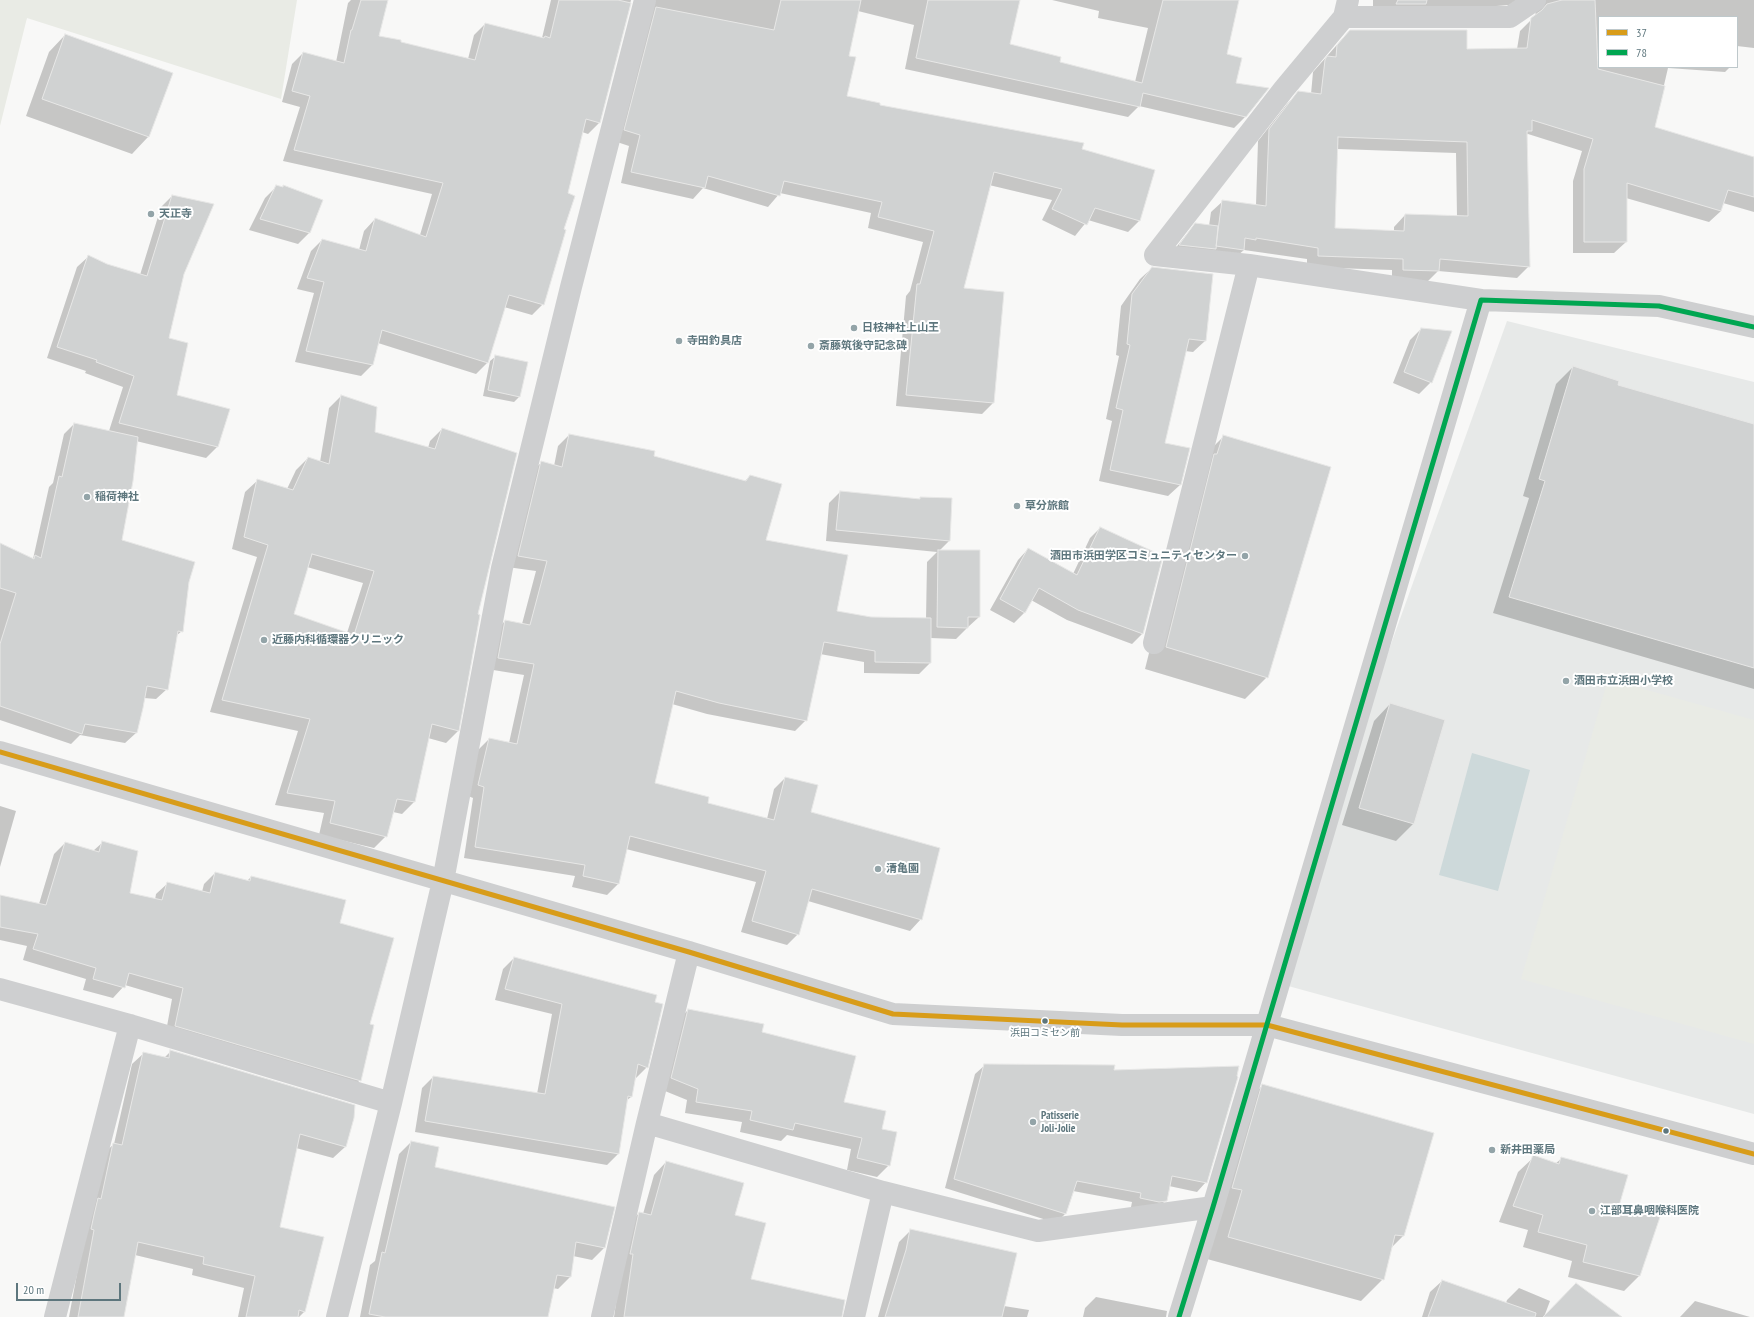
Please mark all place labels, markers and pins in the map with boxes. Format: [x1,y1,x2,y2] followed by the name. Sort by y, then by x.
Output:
[159,207,192,221] place label: 天正寺
[146,209,156,219] marker: 天正寺
[862,321,939,335] place label: 日枝神社上山王
[849,323,859,333] marker: 日枝神社上山王
[687,334,742,348] place label: 寺田釣具店
[674,336,684,346] marker: 寺田釣具店
[819,339,907,353] place label: 斎藤筑後守記念碑
[806,341,816,351] marker: 斎藤筑後守記念碑
[95,490,139,504] place label: 稲荷神社
[82,492,92,502] marker: 稲荷神社
[1025,499,1069,513] place label: 草分旅館
[1012,501,1022,511] marker: 草分旅館
[1050,549,1237,563] place label: 酒田市浜田学区コミュニティセンター
[1240,551,1250,561] marker: 酒田市浜田学区コミュニティセンター
[272,633,404,647] place label: 近藤内科循環器クリニック
[259,635,269,645] marker: 近藤内科循環器クリニック
[1574,674,1673,688] place label: 酒田市立浜田小学校
[1561,676,1571,686] marker: 酒田市立浜田小学校
[886,862,919,876] place label: 清亀園
[873,864,883,874] marker: 清亀園
[1040,1016,1050,1026] marker: 浜田コミセン前
[1010,1027,1080,1039] place label: 浜田コミセン前
[1041,1109,1079,1135] place label: Patisserie Joli-Jolie
[1028,1117,1038,1127] marker: Patisserie Joli-Jolie
[1661,1126,1671,1136] unlabelled marker
[1500,1143,1555,1157] place label: 新井田薬局
[1487,1145,1497,1155] marker: 新井田薬局
[1600,1204,1699,1218] place label: 江部耳鼻咽喉科医院
[1587,1206,1597,1216] marker: 江部耳鼻咽喉科医院

